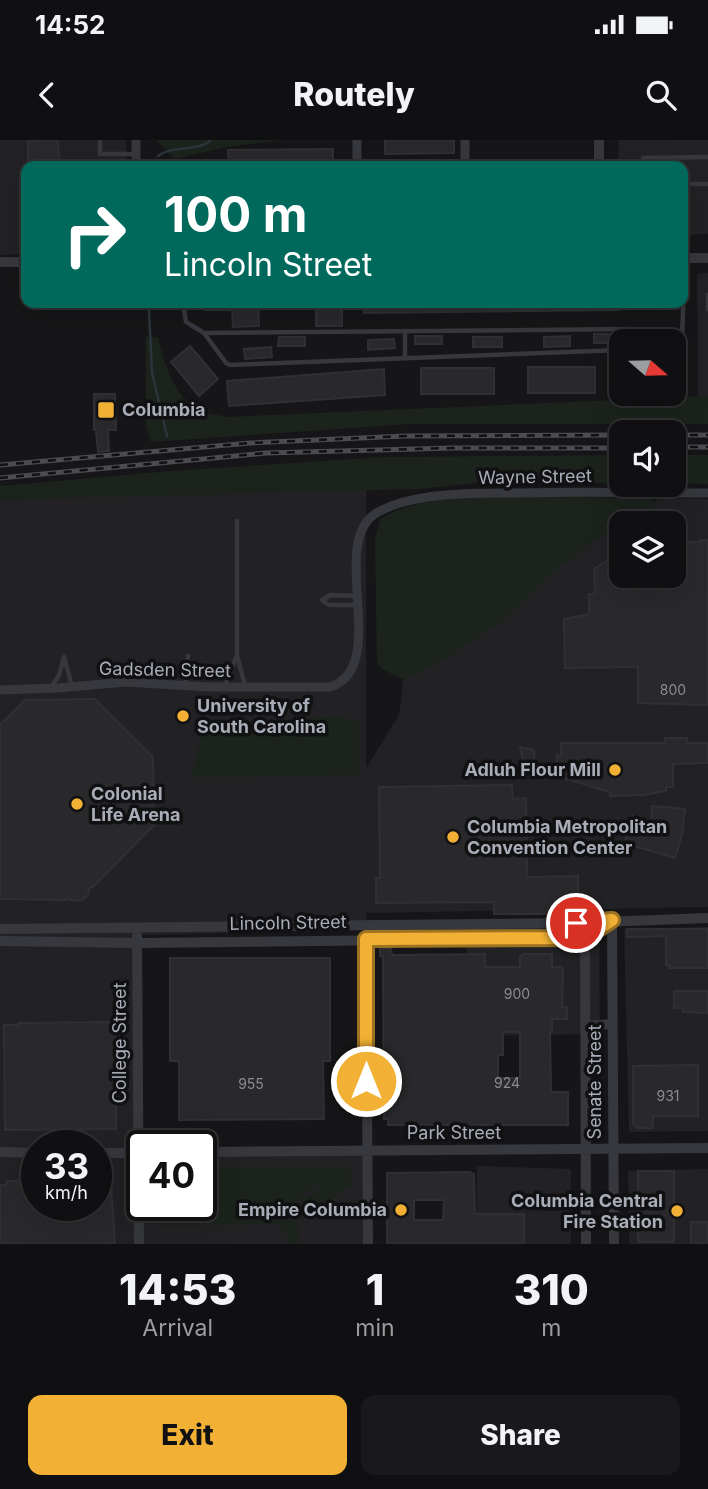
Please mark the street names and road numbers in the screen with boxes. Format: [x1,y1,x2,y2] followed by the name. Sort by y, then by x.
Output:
[478,465,592,488] street label: Wayne Street
[99,658,231,681] street label: Gadsden Street
[229,911,347,934] street label: Lincoln Street
[109,983,130,1103] street label: College Street
[584,1024,605,1139] street label: Senate Street
[407,1122,501,1143] street label: Park Street

